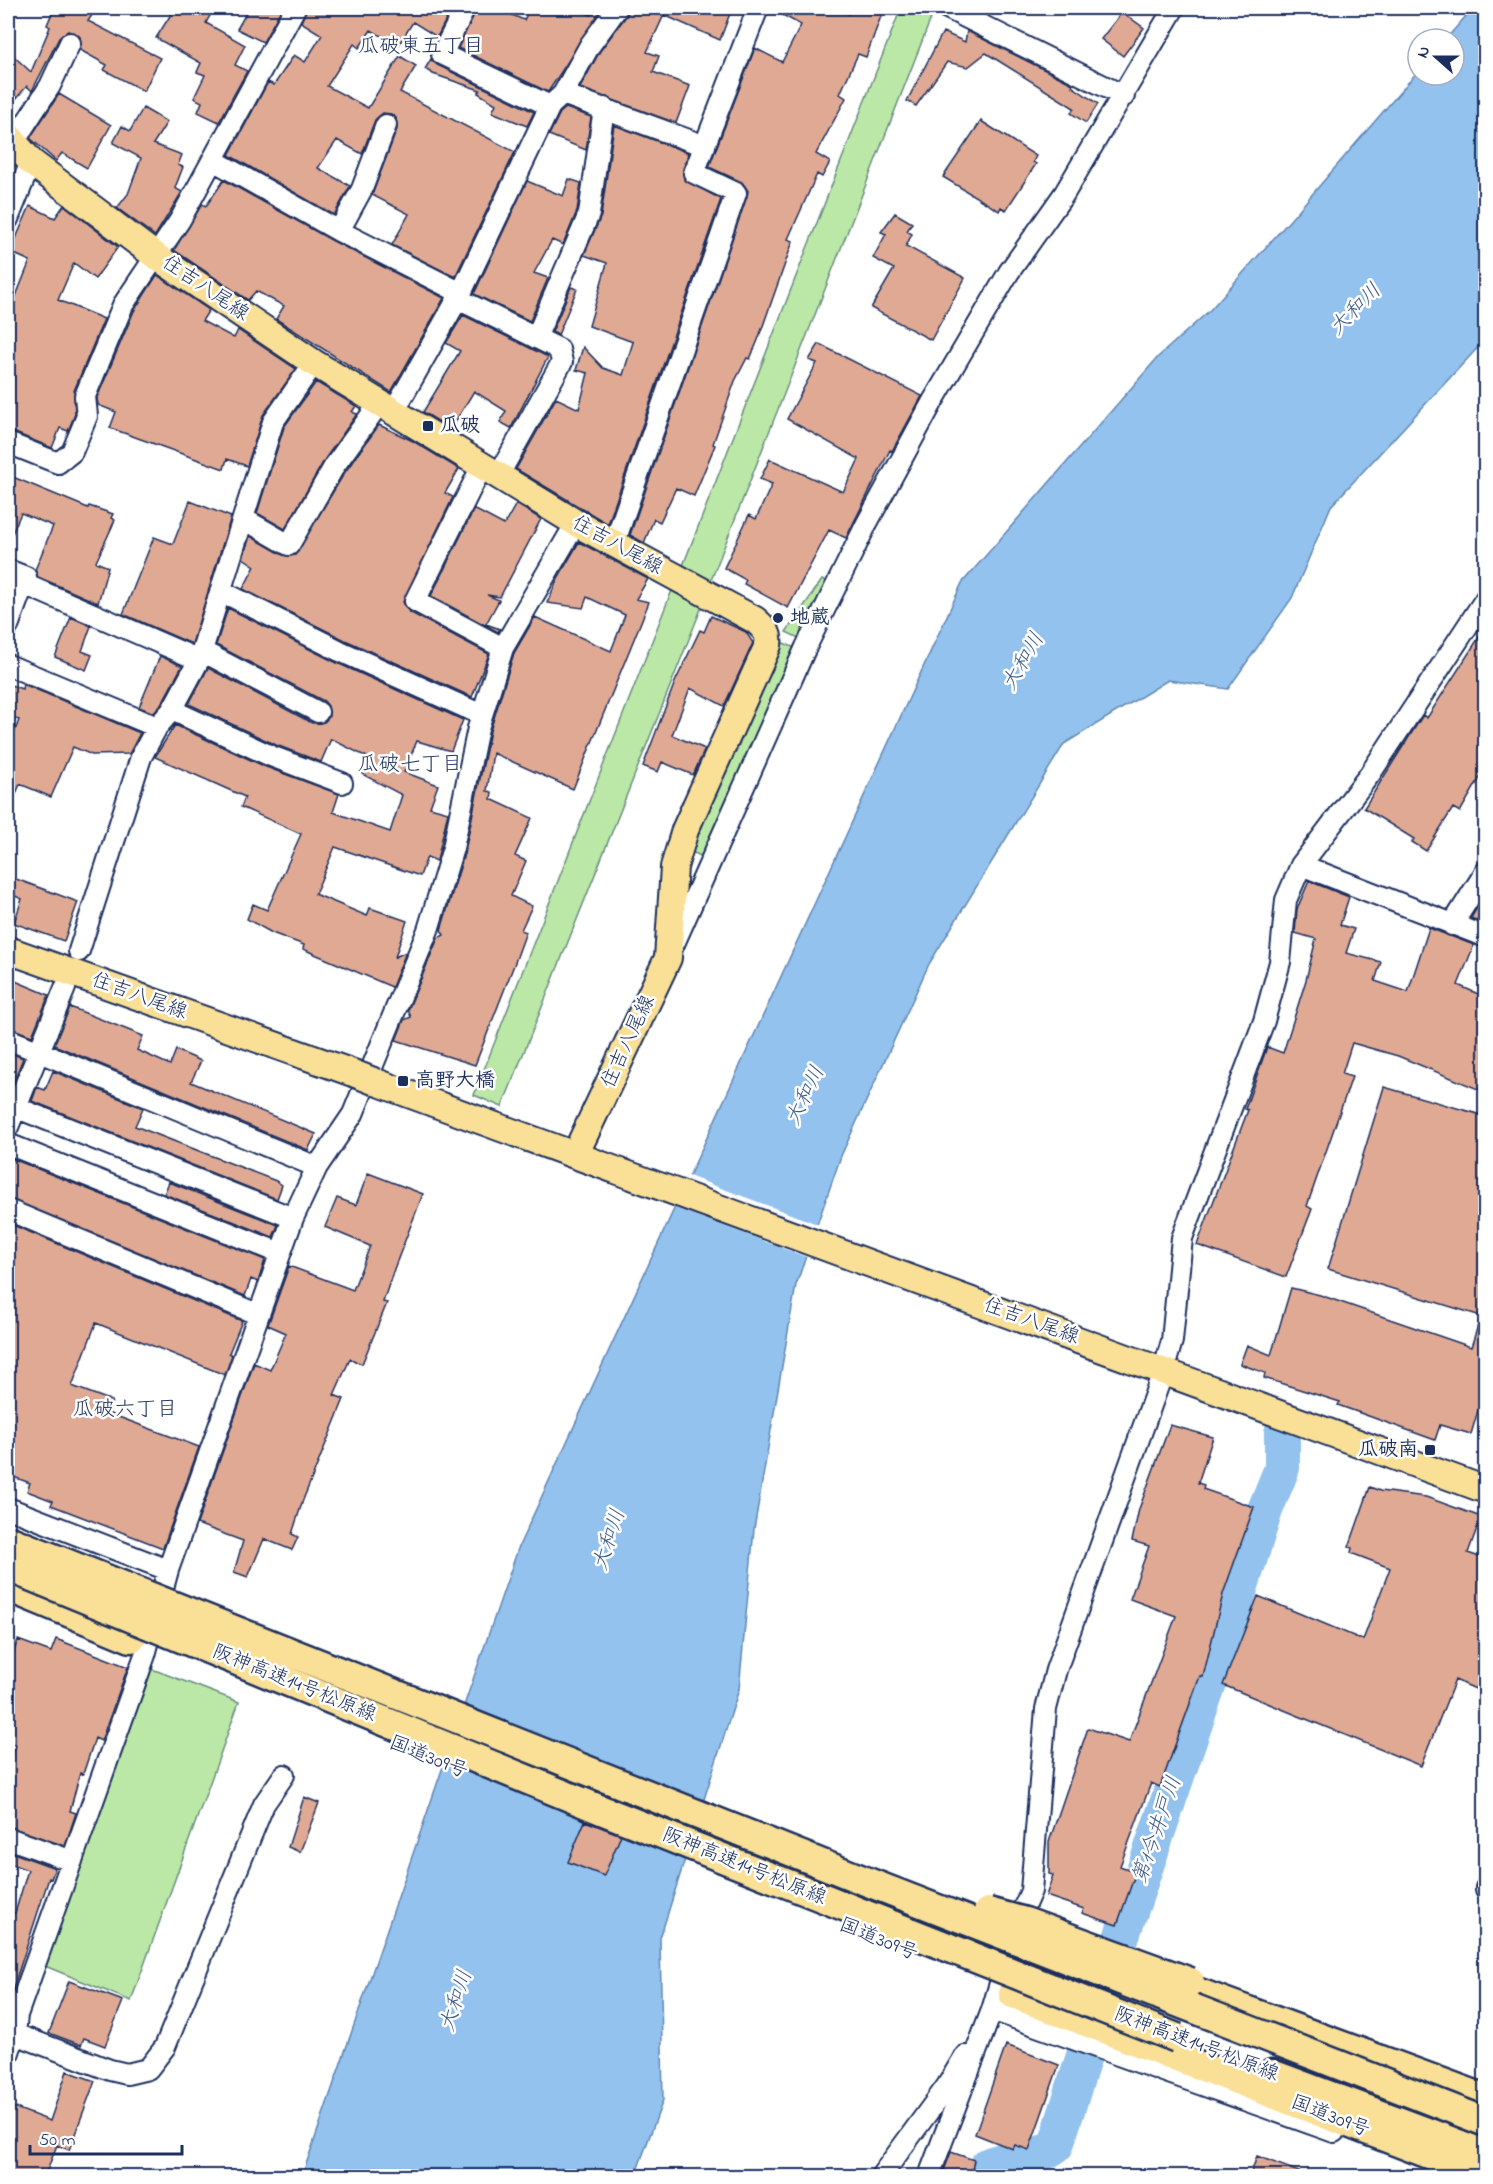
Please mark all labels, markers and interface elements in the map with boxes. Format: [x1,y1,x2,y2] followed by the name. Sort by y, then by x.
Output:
[1406,27,1466,87] north arrow
[358,32,484,62] district label: 瓜破東五丁目
[1411,43,1437,62] text: N
[155,249,255,329] street label: 住吉八尾線
[1323,277,1389,343] water label: 大和川
[440,412,480,441] place label: 瓜破
[421,419,435,433] marker: 瓜破
[566,509,668,583] street label: 住吉八尾線
[790,604,830,633] place label: 地蔵
[771,611,785,625] marker: 地蔵
[995,627,1053,697] water label: 大和川
[358,750,463,780] district label: 瓜破七丁目
[87,966,191,1028] street label: 住吉八尾線
[595,991,663,1093] street label: 住吉八尾線
[779,1061,833,1131] water label: 大和川
[415,1067,495,1096] place label: 高野大橋
[396,1074,410,1088] marker: 高野大橋
[979,1291,1083,1353] street label: 住吉八尾線
[73,1395,178,1425] district label: 瓜破六丁目
[1358,1436,1418,1465] place label: 瓜破南
[1423,1443,1437,1457] marker: 瓜破南
[586,1505,634,1575] water label: 大和川
[208,1638,380,1730] street label: 阪神高速14号松原線
[384,1729,472,1787] street label: 国道309号
[1126,1772,1190,1888] water label: 第1今井戸川
[658,1821,830,1913] street label: 阪神高速14号松原線
[834,1911,922,1969] street label: 国道309号
[433,1966,481,2036] water label: 大和川
[1109,2000,1283,2090] street label: 阪神高速14号松原線
[1286,2089,1374,2145] street label: 国道309号
[30,2118,182,2156] scale bar
[39,2128,76,2154] text: 50 m

